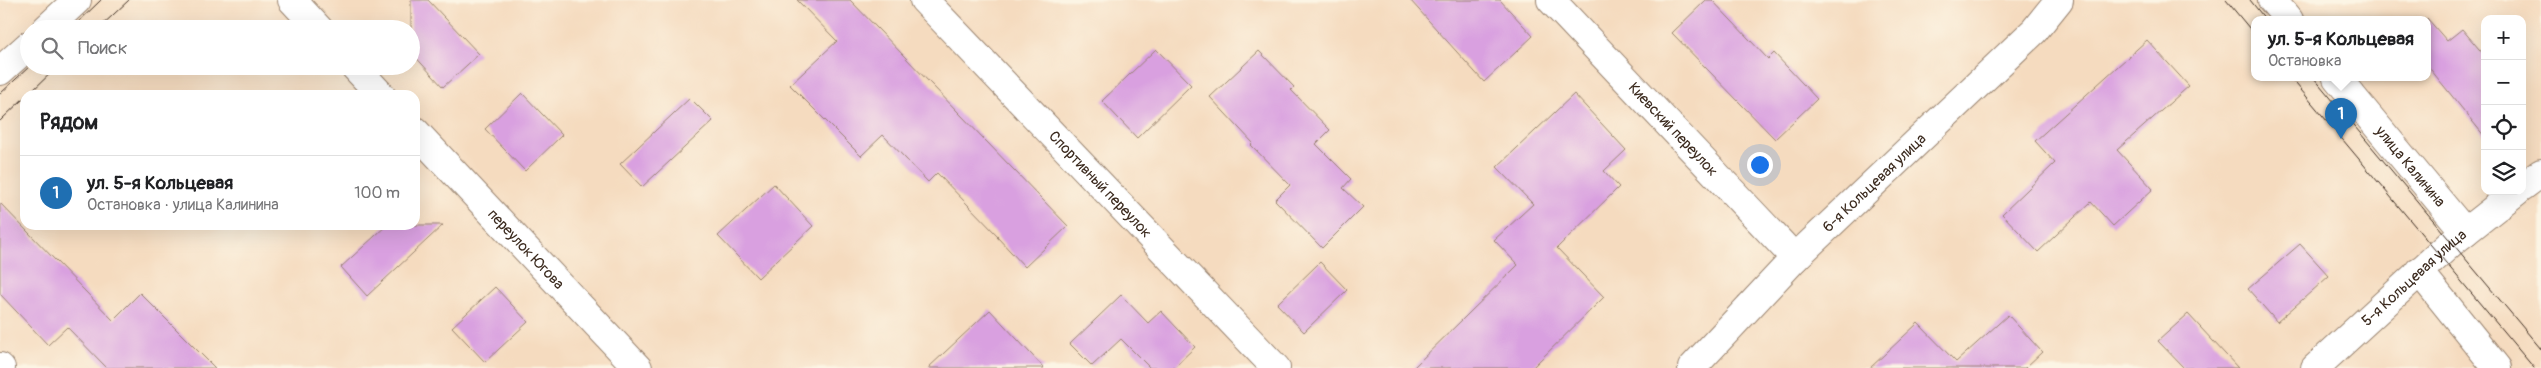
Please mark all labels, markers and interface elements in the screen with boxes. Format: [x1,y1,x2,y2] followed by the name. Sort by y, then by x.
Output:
[2481,15,2526,195] map controls
[2481,15,2526,60] button: +
[2251,16,2431,81] popup
[20,20,420,75] search box
[2268,27,2414,51] text: ул. 5-я Кольцевая
[38,34,66,62] icon: search
[78,36,128,60] text: Поиск
[2268,51,2342,71] text: Остановка
[2481,60,2526,105] button: −
[1624,79,1722,181] street label: Киевский переулок
[2325,98,2357,139] pin: 1
[2481,105,2526,150] button: locate
[40,109,98,136] text: Рядом
[2370,122,2449,211] street label: улица Калинина
[1044,127,1156,242] street label: Спортивный переулок
[1819,129,1930,237] street label: 6-я Кольцевая улица
[2481,150,2526,195] button: layers
[1747,152,1773,178] your location
[87,171,233,195] text: ул. 5-я Кольцевая
[53,183,59,203] text: 1
[354,183,400,203] text: 100 m
[87,195,279,215] text: Остановка · улица Калинина
[483,205,568,294] street label: переулок Югова
[2358,225,2470,330] street label: 5-я Кольцевая улица

